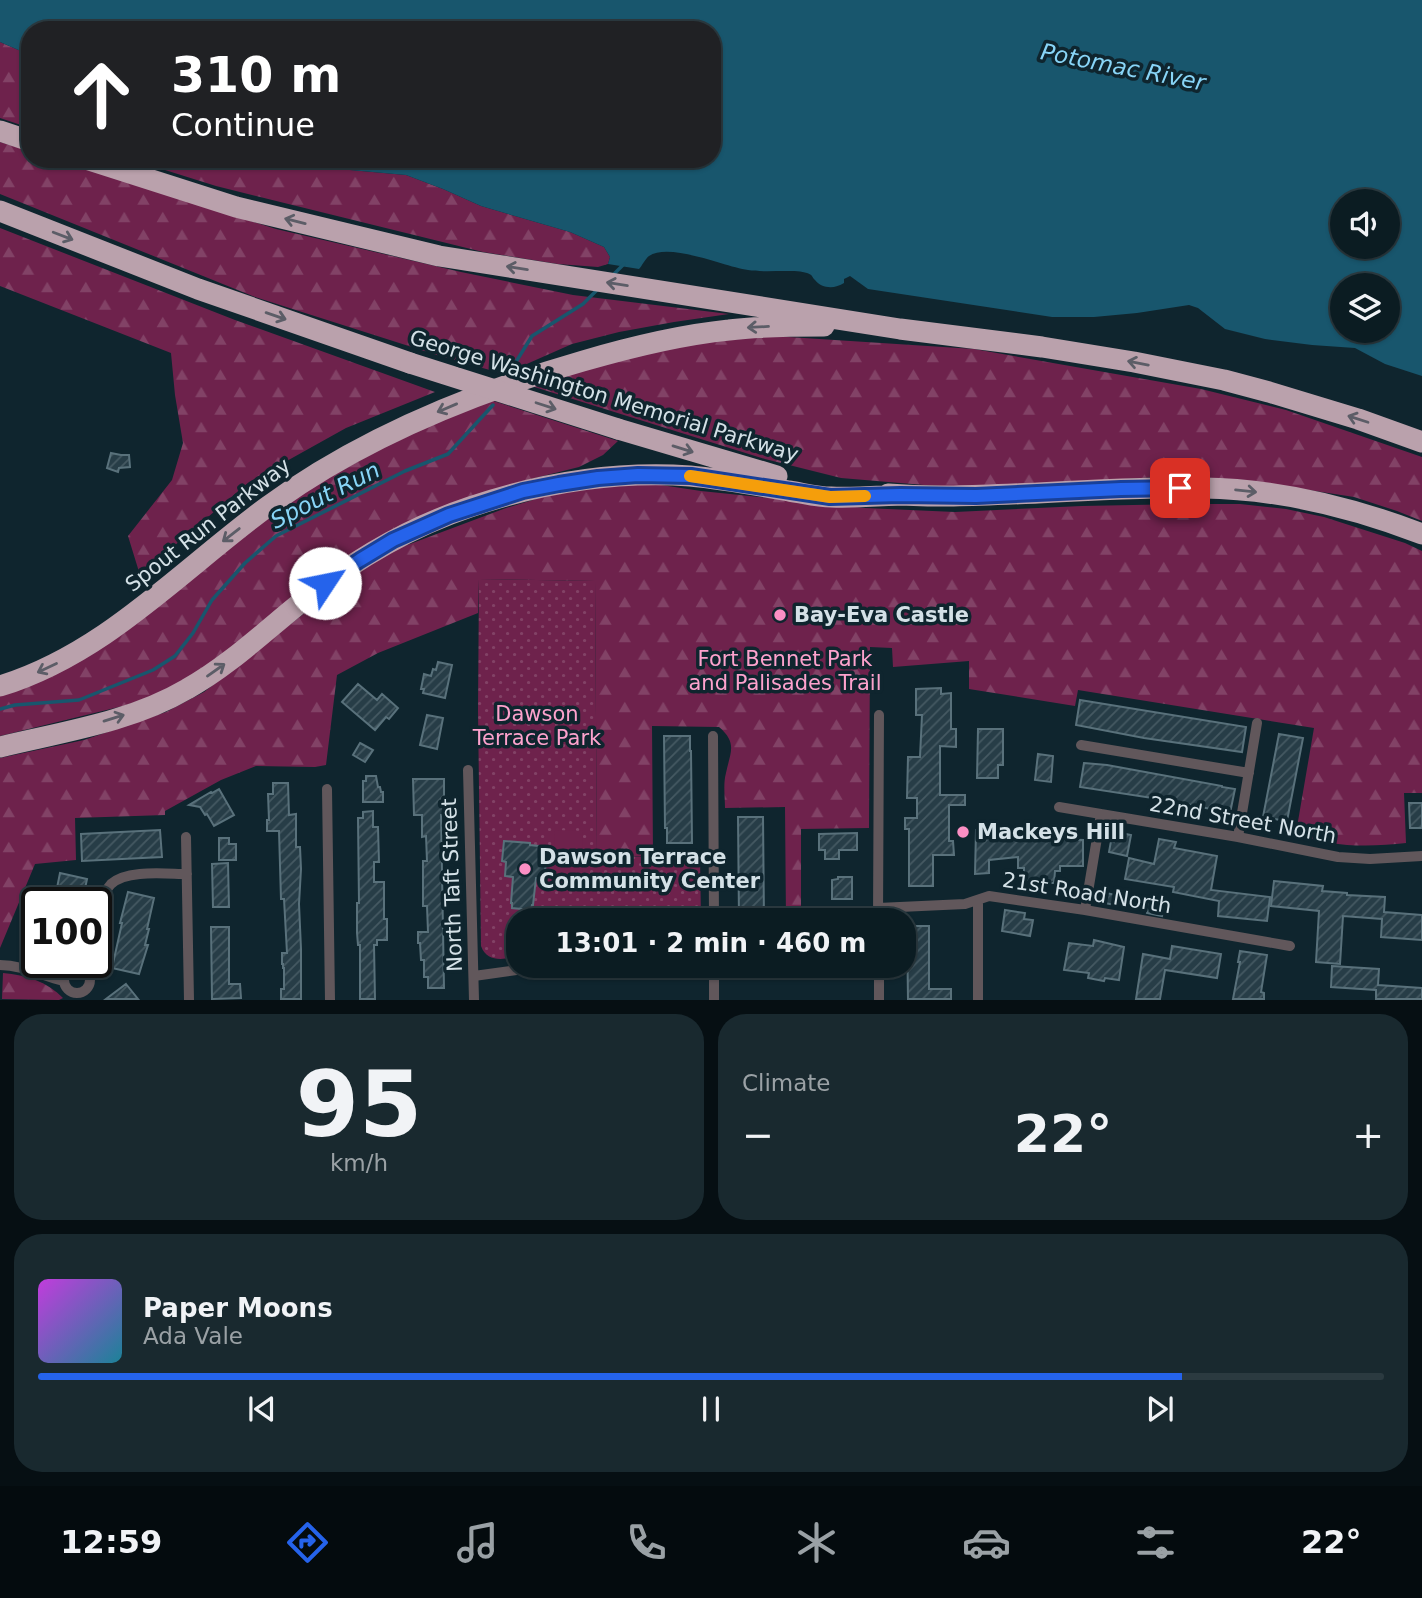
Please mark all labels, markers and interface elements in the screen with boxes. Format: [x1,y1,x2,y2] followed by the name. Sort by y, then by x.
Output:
[1039,38,1209,96] water label: Potomac River
[171,47,341,104] text: 310 m
[56,49,147,140] icon: ahead
[171,106,315,144] text: Continue
[1330,189,1400,343] map controls
[1330,189,1400,259] button: sound
[284,214,307,227] one-way arrow
[52,231,74,244] one-way arrow
[506,261,529,274] one-way arrow
[1330,273,1400,343] button: layers
[606,277,629,290] one-way arrow
[265,311,287,324] one-way arrow
[747,321,770,334] one-way arrow
[407,325,801,467] street label: George Washington Memorial Parkway
[1127,355,1149,369] one-way arrow
[534,401,556,414] one-way arrow
[437,402,459,415] one-way arrow
[1347,412,1369,424] one-way arrow
[672,444,694,457] one-way arrow
[121,453,295,597] street label: Spout Run Parkway
[266,456,384,534] water label: Spout Run
[1150,458,1210,518] pin
[1161,469,1199,507] icon: arrive
[1234,484,1257,497] one-way arrow
[222,527,241,542] one-way arrow
[288,546,362,620] position arrow
[794,603,969,627] place label: Bay-Eva Castle
[772,607,788,623] marker: Bay-Eva Castle
[688,647,882,695] park label: Fort Bennet Park and Palisades Trail
[37,661,58,675] one-way arrow
[206,663,225,677] one-way arrow
[472,702,602,750] park label: Dawson Terrace Park
[102,711,124,724] one-way arrow
[1148,792,1338,848] street label: 22nd Street North
[437,798,467,972] street label: North Taft Street
[977,820,1125,844] place label: Mackeys Hill
[955,824,971,840] marker: Mackeys Hill
[539,845,761,893] place label: Dawson Terrace Community Center
[517,861,533,877] marker: Dawson Terrace Community Center
[1001,868,1173,918] street label: 21st Road North
[21,887,112,978] speed limit sign: 100
[556,928,866,958] text: 13:01 · 2 min · 460 m
[296,1052,422,1157] text: 95
[742,1070,831,1096] text: Climate
[1014,1104,1112,1164] text: 22°
[742,1113,774,1157] text: −
[1352,1113,1384,1157] text: +
[330,1150,388,1176] text: km/h
[143,1293,333,1323] text: Paper Moons
[143,1323,243,1349] text: Ada Vale
[243,1390,281,1428] icon: previous
[692,1390,730,1428] icon: pause
[1141,1390,1179,1428] icon: next
[283,1518,332,1567] icon: directions
[453,1518,502,1567] icon: music
[622,1518,671,1567] icon: phone
[792,1518,841,1567] icon: climate
[962,1518,1011,1567] icon: car
[1131,1518,1180,1567] icon: filters
[60,1523,162,1561] text: 12:59
[1301,1523,1362,1561] text: 22°

